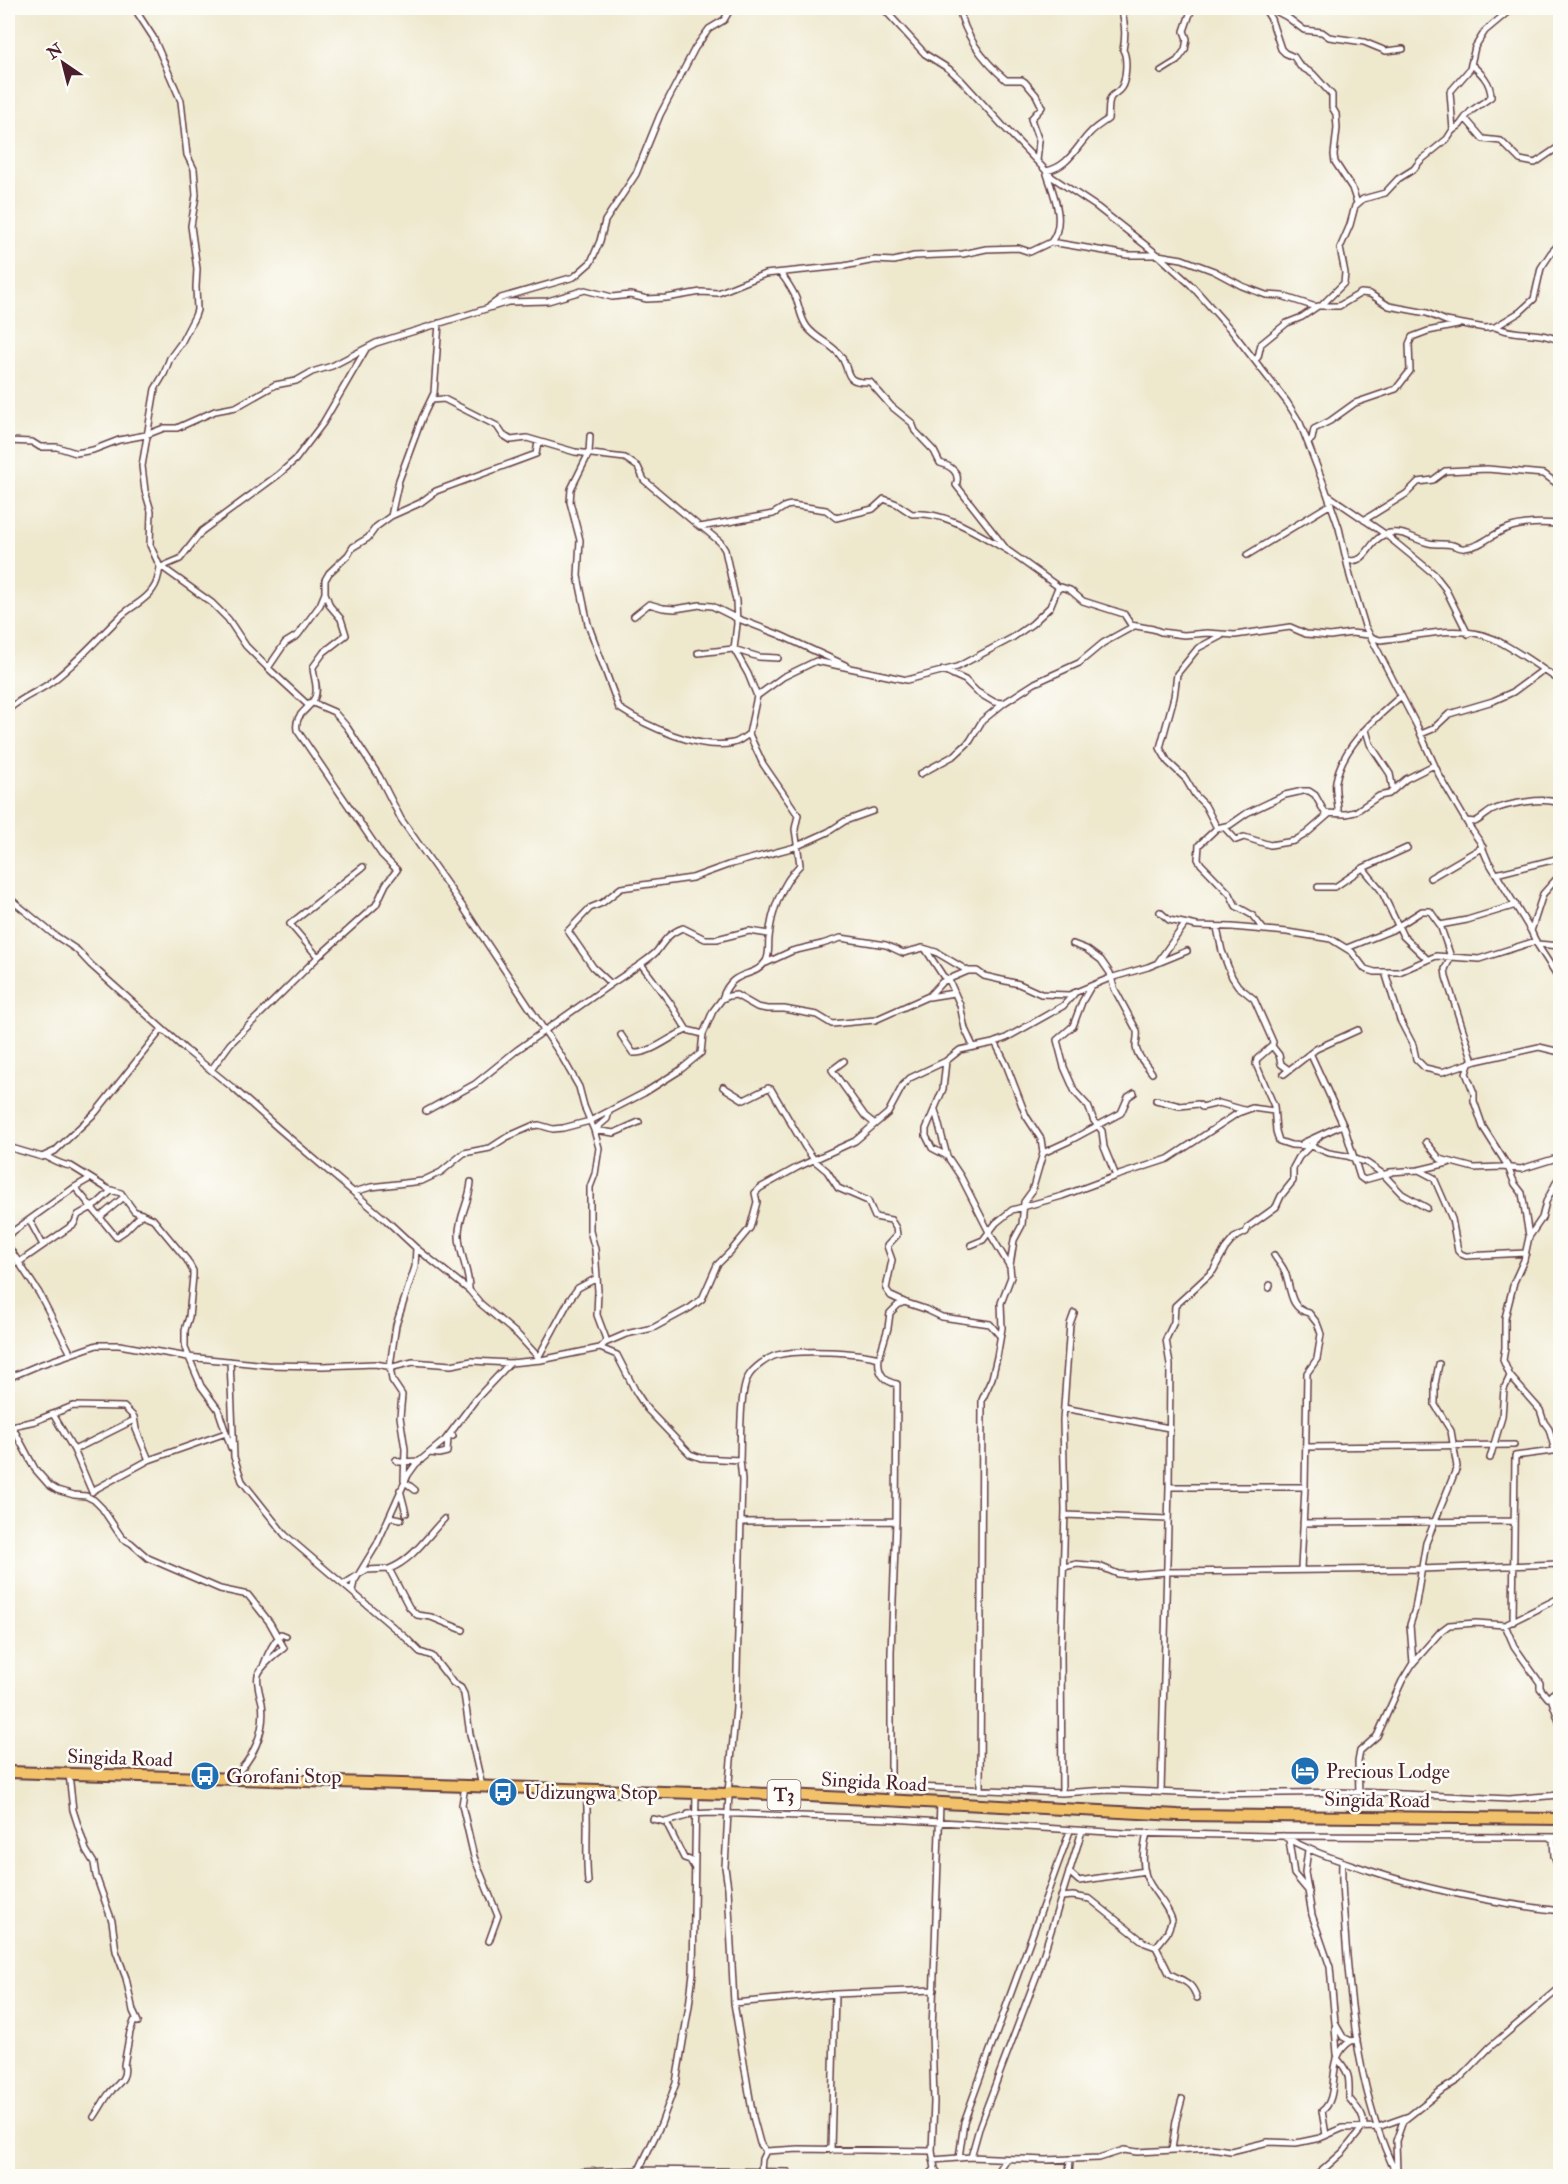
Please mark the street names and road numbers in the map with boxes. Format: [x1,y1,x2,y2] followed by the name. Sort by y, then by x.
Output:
[67,1744,173,1772] street label: Singida Road
[820,1767,928,1797] street label: Singida Road
[768,1780,800,1810] road number: T3
[1324,1787,1430,1813] street label: Singida Road

